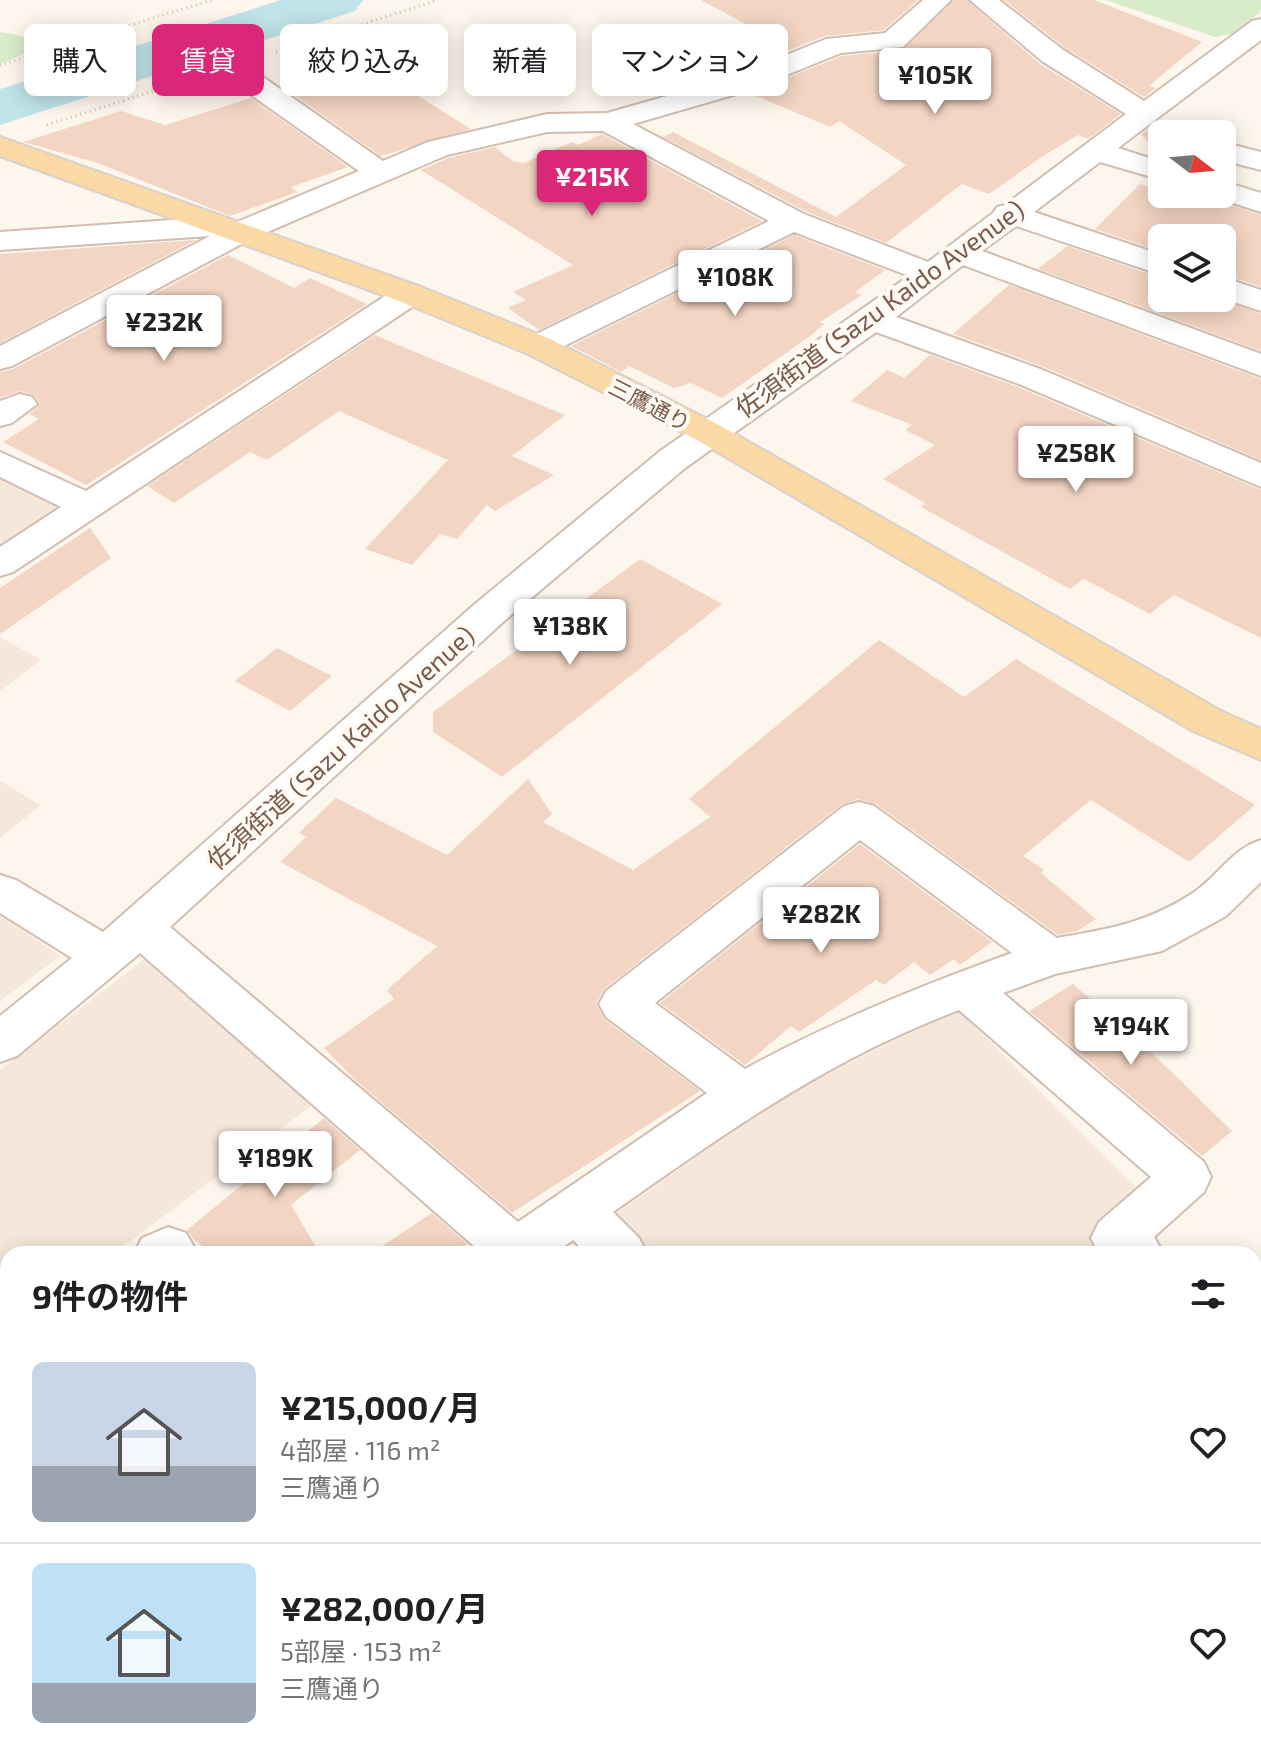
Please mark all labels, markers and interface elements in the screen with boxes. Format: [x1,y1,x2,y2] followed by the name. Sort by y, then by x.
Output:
[24,24,136,96] chip: 購入
[152,24,264,96] chip: 賃貸
[280,24,448,96] chip: 絞り込み
[464,24,576,96] chip: 新着
[592,24,788,96] chip: マンション
[879,48,991,116] pin: ¥105K
[897,58,973,89] text: ¥105K
[1148,120,1236,208] north arrow
[1148,120,1236,312] map controls
[536,150,648,218] pin: ¥215K
[555,160,629,191] text: ¥215K
[729,193,1029,423] street label: 佐須街道 (Sazu Kaido Avenue)
[1148,224,1236,312] button: layers
[679,250,791,318] pin: ¥108K
[696,260,774,291] text: ¥108K
[108,295,220,363] pin: ¥232K
[125,305,203,336] text: ¥232K
[605,372,695,436] street label: 三鷹通り
[1020,426,1132,494] pin: ¥258K
[1036,436,1116,467] text: ¥258K
[514,599,626,667] pin: ¥138K
[532,609,608,640] text: ¥138K
[200,619,480,875] street label: 佐須街道 (Sazu Kaido Avenue)
[765,887,877,955] pin: ¥282K
[781,897,861,928] text: ¥282K
[1075,999,1187,1067] pin: ¥194K
[1093,1009,1169,1040] text: ¥194K
[219,1131,331,1199] pin: ¥189K
[237,1141,313,1172] text: ¥189K
[1186,1272,1230,1316] icon: filters
[32,1275,188,1316] text: 9件の物件
[280,1386,481,1427] text: ¥215,000/月
[96,1394,192,1490] icon: home
[1186,1420,1230,1464] icon: heart
[280,1434,441,1465] text: 4部屋 · 116 m²
[280,1471,384,1502] text: 三鷹通り
[280,1587,489,1628] text: ¥282,000/月
[96,1595,192,1691] icon: home
[1186,1621,1230,1665] icon: heart
[280,1635,442,1666] text: 5部屋 · 153 m²
[280,1672,384,1703] text: 三鷹通り

